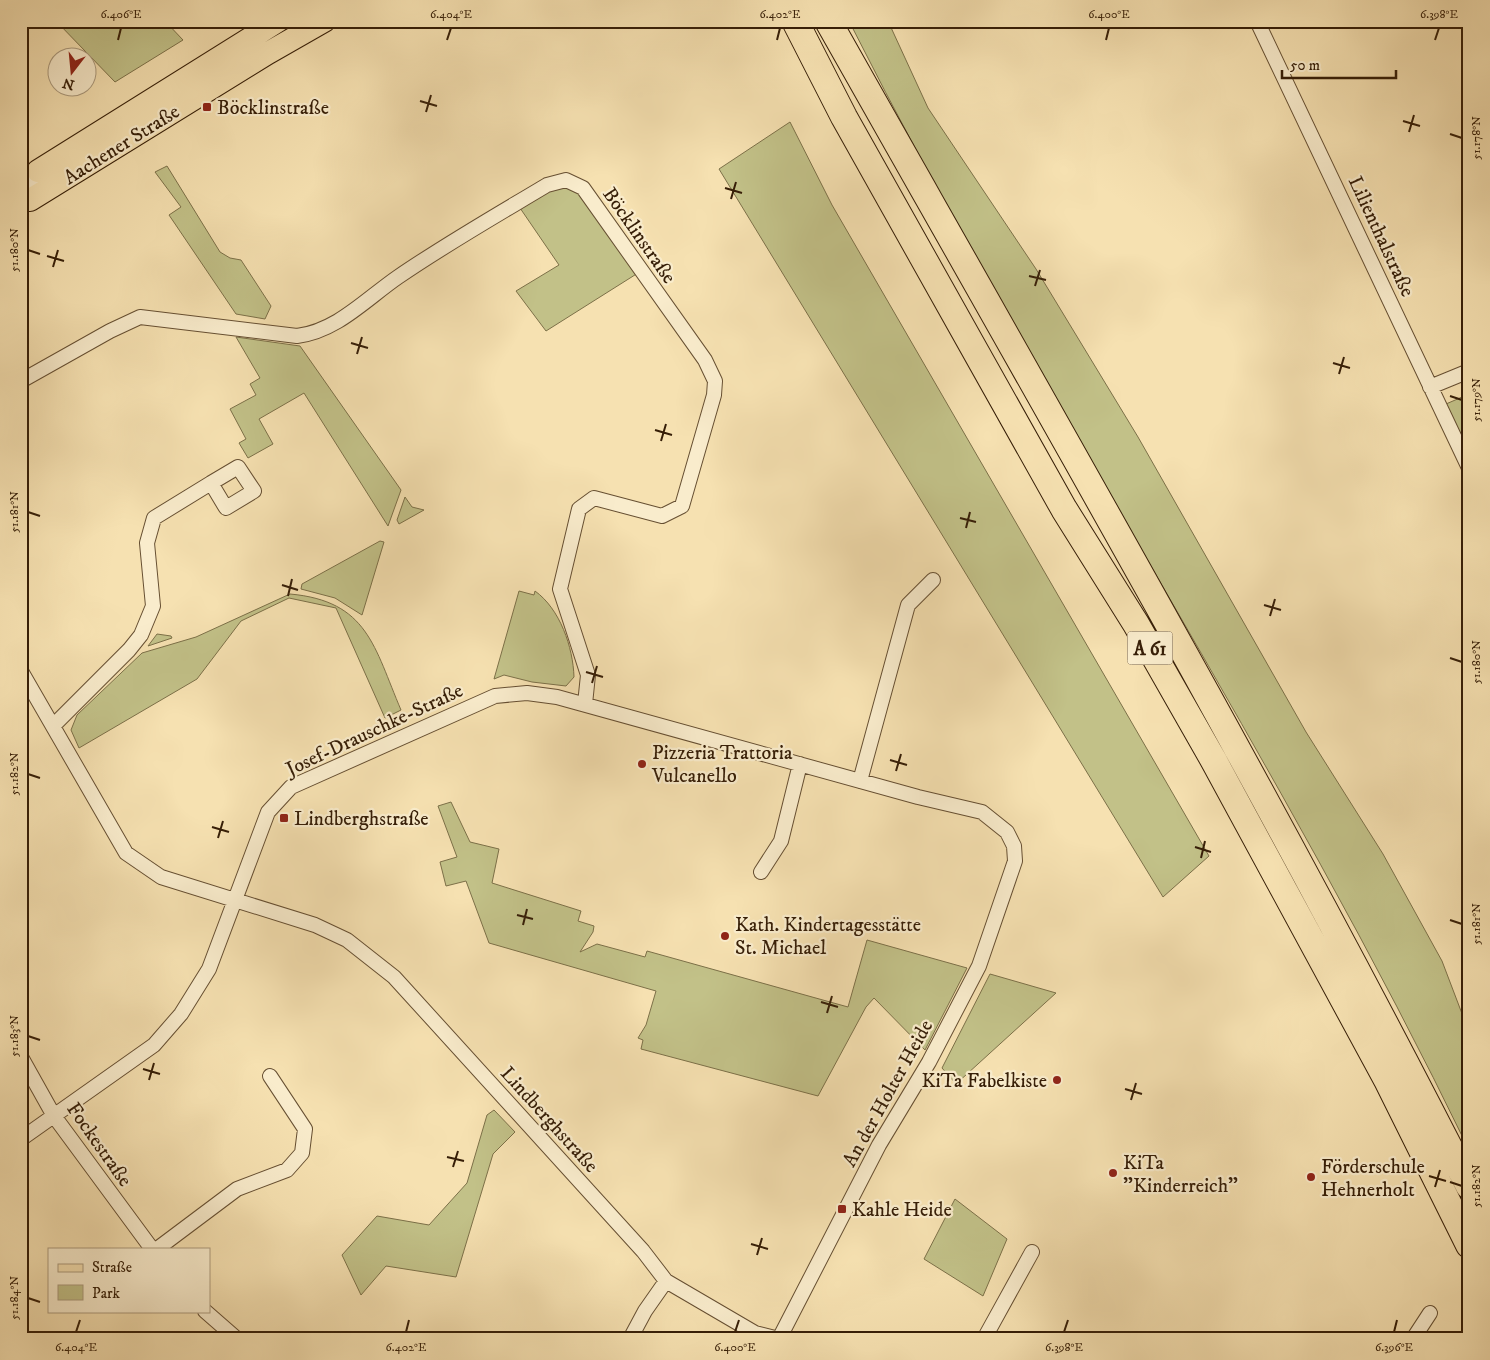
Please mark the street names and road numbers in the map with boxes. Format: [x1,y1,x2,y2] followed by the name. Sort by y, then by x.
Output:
[59,100,184,191] street label: Aachener Straße
[1342,172,1419,301] street label: Lilienthalstraße
[596,183,681,289] street label: Böcklinstraße
[1128,632,1172,664] road number: A 61
[280,678,467,783] street label: Josef-Drauschke-Straße
[838,1016,939,1172] street label: An der Holter Heide
[495,1062,603,1178] street label: Lindberghstraße
[61,1098,137,1192] street label: Fockestraße

